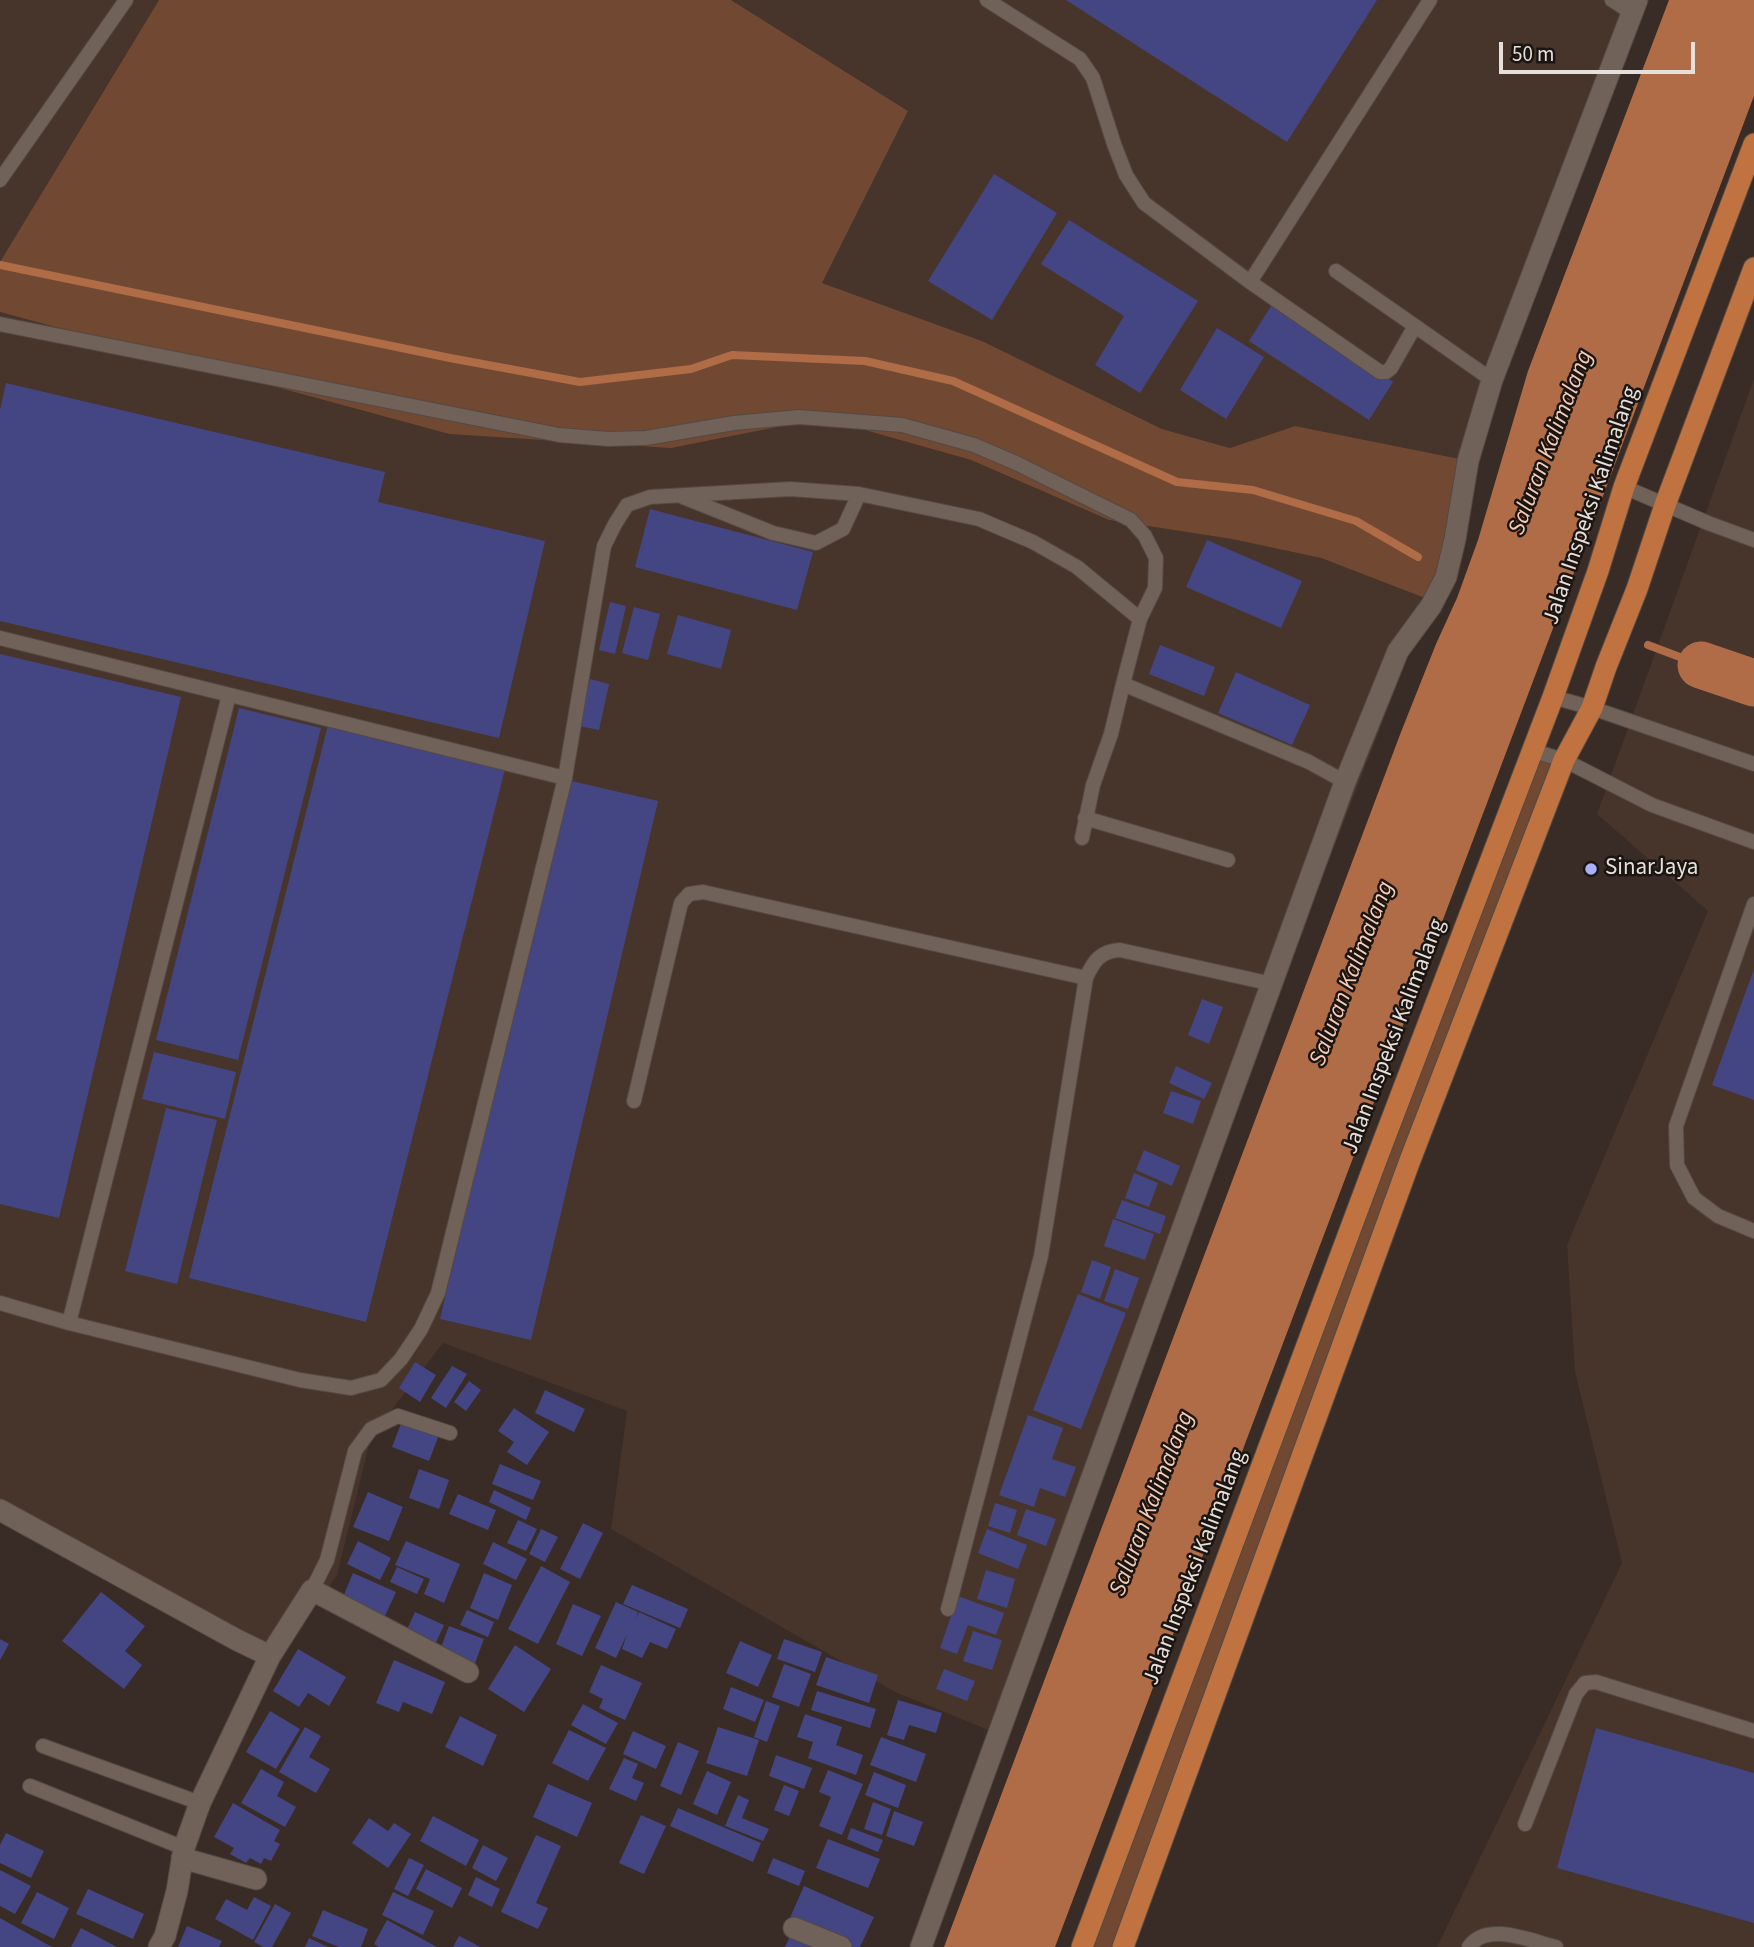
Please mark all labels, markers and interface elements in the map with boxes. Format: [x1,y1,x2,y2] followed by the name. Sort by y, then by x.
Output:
[1502,28,1698,72] scale bar
[1512,39,1554,69] text: 50 m
[1504,347,1600,539] water label: Saluran Kalimalang
[1538,383,1646,629] street label: Jalan Inspeksi Kalimalang
[1605,855,1698,883] place label: SinarJaya
[1583,861,1599,877] marker: SinarJaya
[1305,878,1401,1070] water label: Saluran Kalimalang
[1337,916,1453,1158] street label: Jalan Inspeksi Kalimalang
[1105,1408,1201,1600] water label: Saluran Kalimalang
[1138,1447,1254,1689] street label: Jalan Inspeksi Kalimalang

